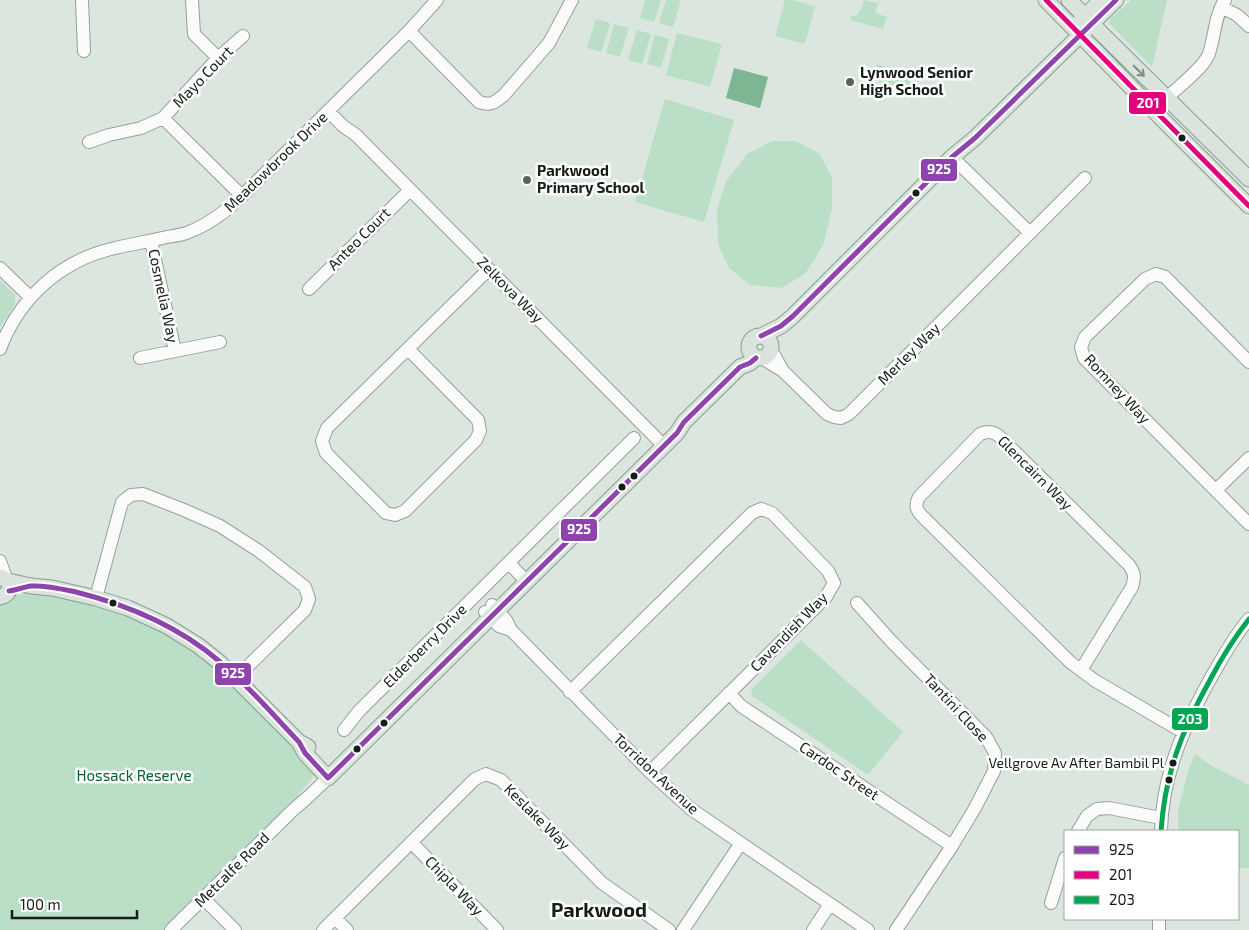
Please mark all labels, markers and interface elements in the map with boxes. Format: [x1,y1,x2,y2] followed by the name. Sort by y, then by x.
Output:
[169,42,236,111] street label: Mayo Court
[860,63,974,98] place label: Lynwood Senior High School
[1133,65,1145,77] one-way arrow
[844,76,856,88] marker: Lynwood Senior High School
[1128,91,1167,115] line badge: 201
[1136,94,1160,111] text: 201
[220,107,331,215] street label: Meadowbrook Drive
[1177,133,1187,143] unlabelled marker
[920,158,958,182] line badge: 925
[927,160,951,177] text: 925
[537,161,645,197] place label: Parkwood Primary School
[521,174,533,186] marker: Parkwood Primary School
[911,188,921,198] unlabelled marker
[323,203,394,273] street label: Anteo Court
[145,247,183,345] street label: Cosmelia Way
[474,252,548,326] street label: Zelkova Way
[873,318,943,388] street label: Merley Way
[1081,350,1155,427] street label: Romney Way
[995,431,1077,513] street label: Glencairn Way
[629,471,639,481] unlabelled marker
[617,482,627,492] unlabelled marker
[560,518,598,542] line badge: 925
[567,520,591,537] text: 925
[746,588,831,675] street label: Cavendish Way
[108,598,118,608] unlabelled marker
[379,600,470,691] street label: Elderberry Drive
[214,662,252,686] line badge: 925
[221,664,245,681] text: 925
[921,669,993,745] street label: Tantini Close
[1171,707,1209,731] line badge: 203
[1178,710,1203,727] text: 203
[379,718,389,728] unlabelled marker
[610,729,703,817] street label: Torridon Avenue
[796,737,883,804] street label: Cardoc Street
[352,744,362,754] unlabelled marker
[988,754,1165,771] place label: Vellgrove Av After Bambil Pl
[1168,758,1178,768] marker: Vellgrove Av After Bambil Pl
[76,766,192,784] park label: Hossack Reserve
[1164,775,1174,785] unlabelled marker
[501,780,574,853] street label: Keslake Way
[190,828,272,910] street label: Metcalfe Road
[1064,830,1239,920] legend
[1109,840,1134,858] text: 925
[422,852,488,919] street label: Chipla Way
[1109,865,1132,883] text: 201
[12,888,138,920] scale bar
[1109,890,1135,908] text: 203
[20,895,61,913] text: 100 m
[551,897,647,921] district label: Parkwood

